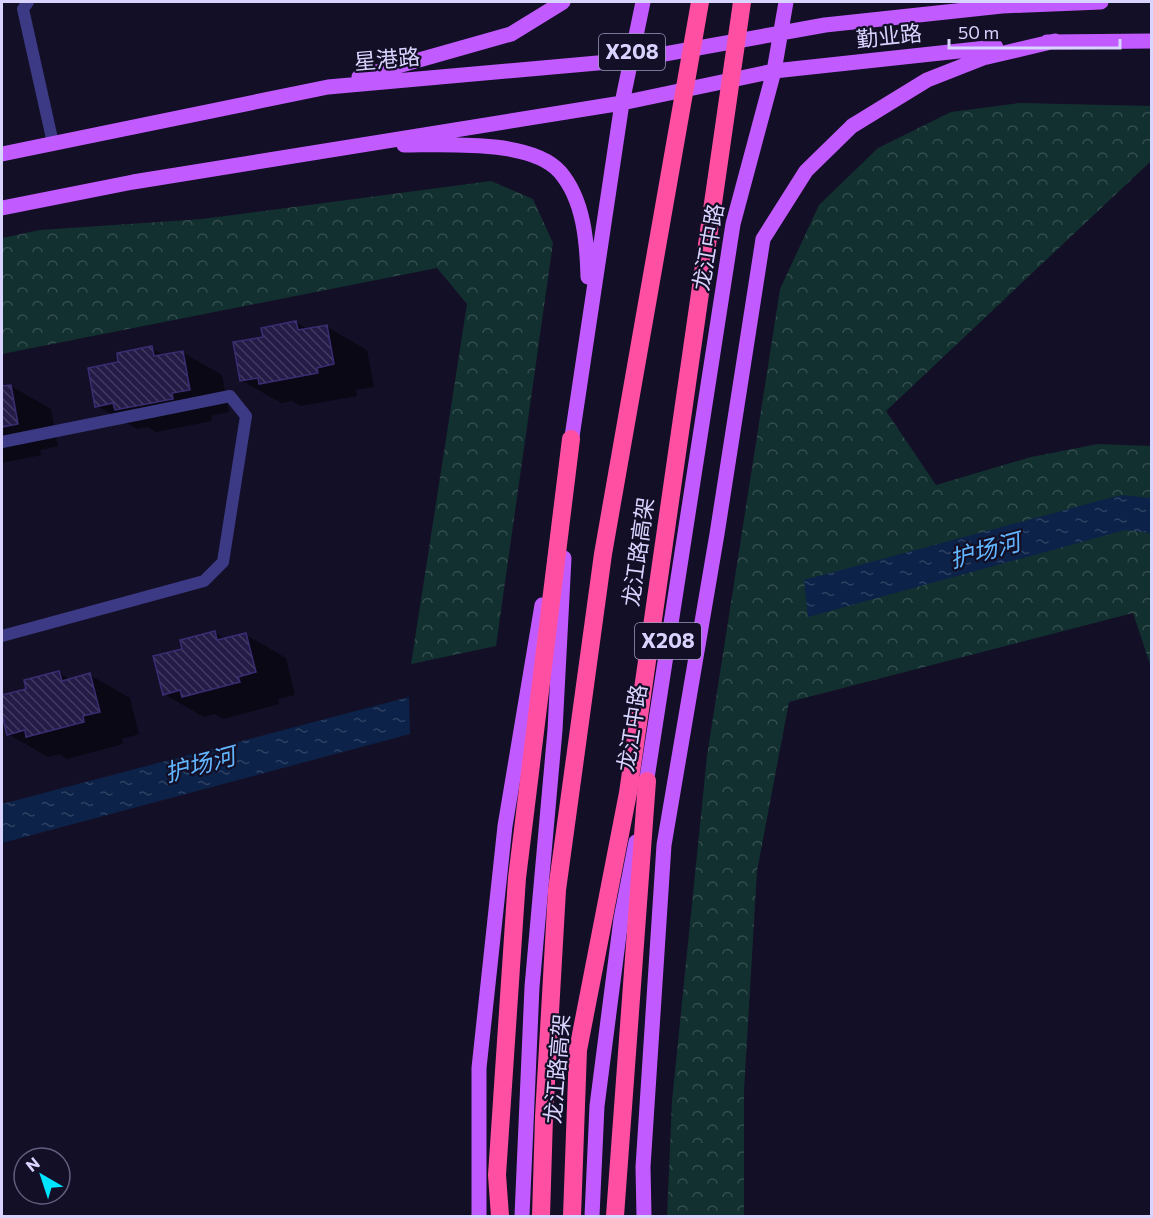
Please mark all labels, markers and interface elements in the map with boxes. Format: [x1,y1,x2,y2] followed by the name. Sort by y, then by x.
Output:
[949,12,1120,50] scale bar
[855,19,923,52] street label: 勤业路
[958,21,999,43] text: 50 m
[599,34,665,70] road number: X208
[353,42,421,75] street label: 星港路
[687,201,728,293] street label: 龙江中路
[616,496,659,608] street label: 龙江路高架
[946,525,1027,573] water label: 护场河
[635,623,701,659] road number: X208
[611,682,652,773] street label: 龙江中路
[161,739,242,787] water label: 护场河
[538,1013,575,1125] street label: 龙江路高架
[12,1146,72,1206] north arrow
[22,1153,43,1175] text: N

